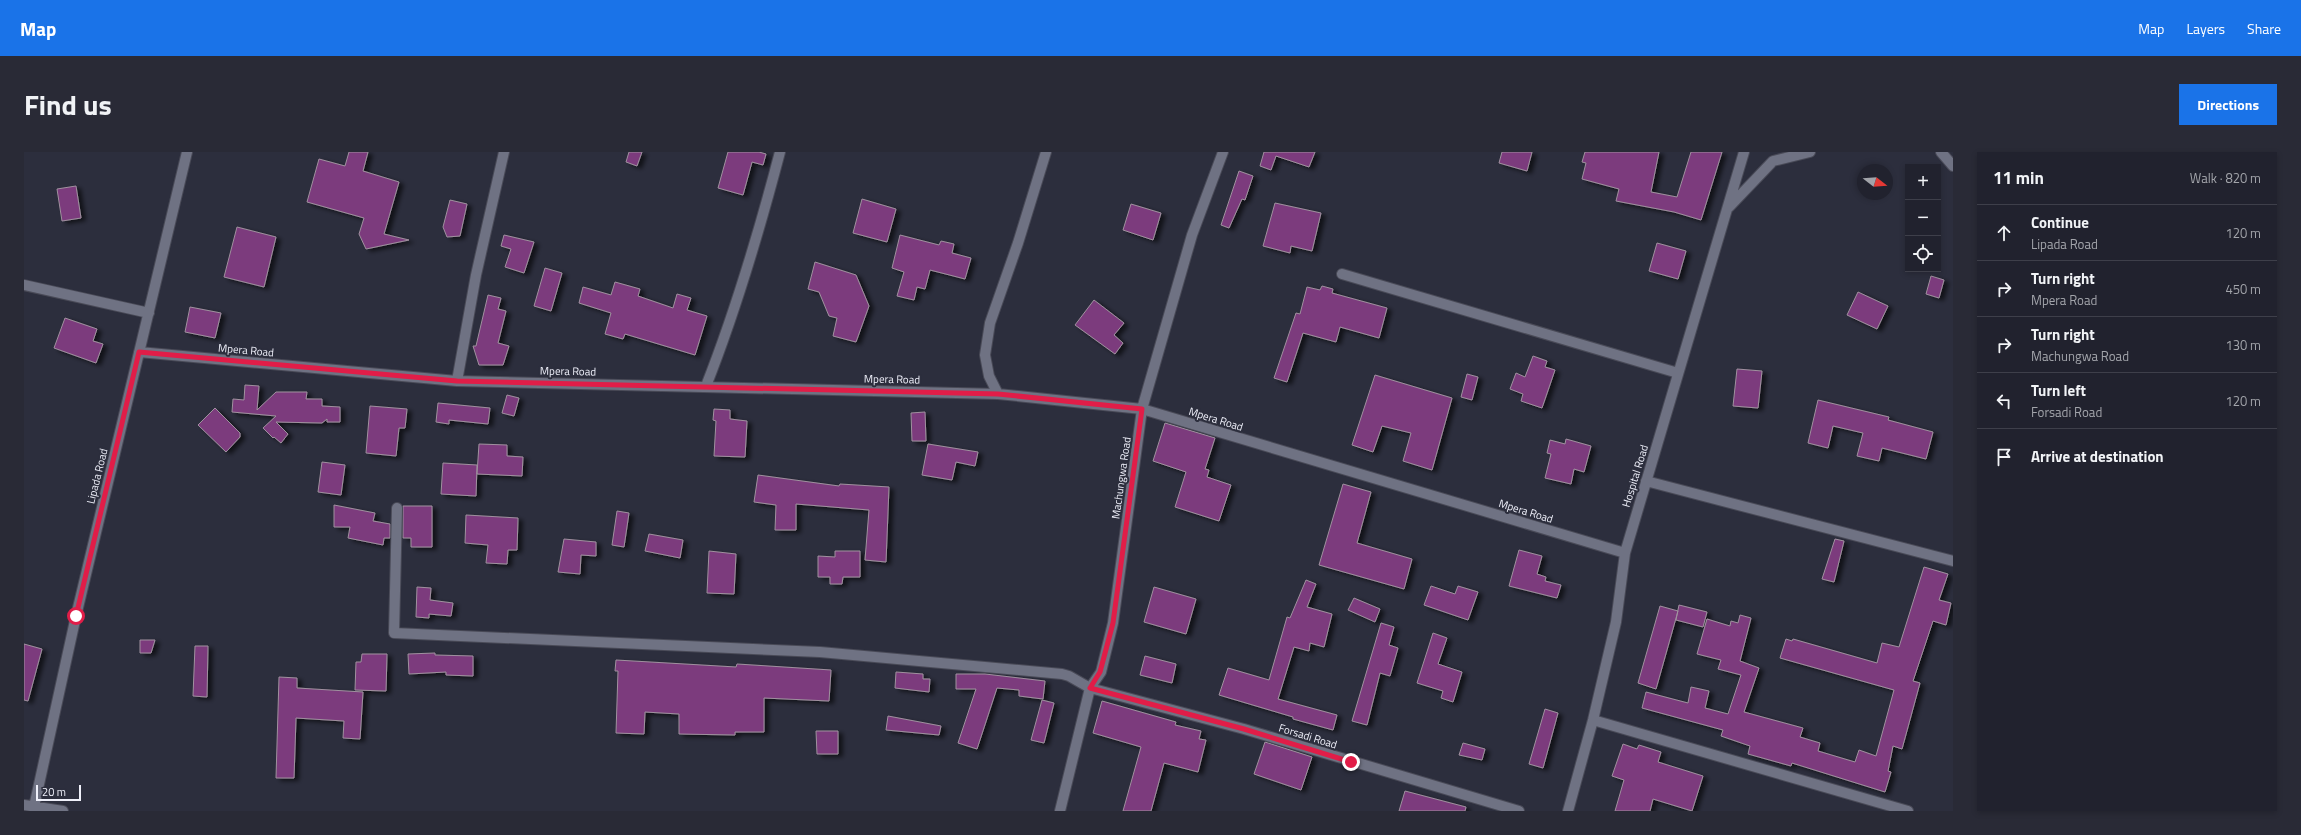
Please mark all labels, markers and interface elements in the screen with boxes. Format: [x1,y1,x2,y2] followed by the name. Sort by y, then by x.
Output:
[20,14,56,43] text: Map
[2138,18,2164,39] text: Map
[2186,18,2225,39] text: Layers
[2247,18,2281,39] text: Share
[24,83,112,126] text: Find us
[2179,84,2277,125] button: Directions
[1857,164,1893,200] north arrow
[1905,164,1941,272] map controls
[1905,164,1941,200] button: +
[1993,165,2044,191] text: 11 min
[2190,168,2261,188] text: Walk · 820 m
[1905,200,1941,236] button: −
[2031,211,2089,234] text: Continue
[1993,222,2015,244] icon: ahead
[2225,223,2261,243] text: 120 m
[2031,234,2098,254] text: Lipada Road
[1905,236,1941,272] button: locate
[2031,267,2095,290] text: Turn right
[1993,278,2015,300] icon: right
[2225,279,2261,299] text: 450 m
[2031,290,2097,310] text: Mpera Road
[2031,323,2095,346] text: Turn right
[1993,334,2015,356] icon: right
[2225,335,2261,355] text: 130 m
[217,340,275,360] street label: Mpera Road
[2031,346,2129,366] text: Machungwa Road
[540,363,596,379] street label: Mpera Road
[864,371,920,387] street label: Mpera Road
[2031,379,2086,402] text: Turn left
[1993,390,2015,412] icon: left
[2225,391,2261,411] text: 120 m
[2031,402,2102,422] text: Forsadi Road
[1187,403,1245,435] street label: Mpera Road
[1107,436,1135,520] street label: Machungwa Road
[1618,443,1652,509] street label: Hospital Road
[2031,445,2164,468] text: Arrive at destination
[82,446,112,505] street label: Lipada Road
[1993,446,2015,468] icon: arrive
[1497,495,1555,527] street label: Mpera Road
[67,607,85,625] route start
[1277,720,1339,753] street label: Forsadi Road
[1342,753,1360,771] route end
[36,783,81,802] scale bar
[42,784,66,800] text: 20 m

